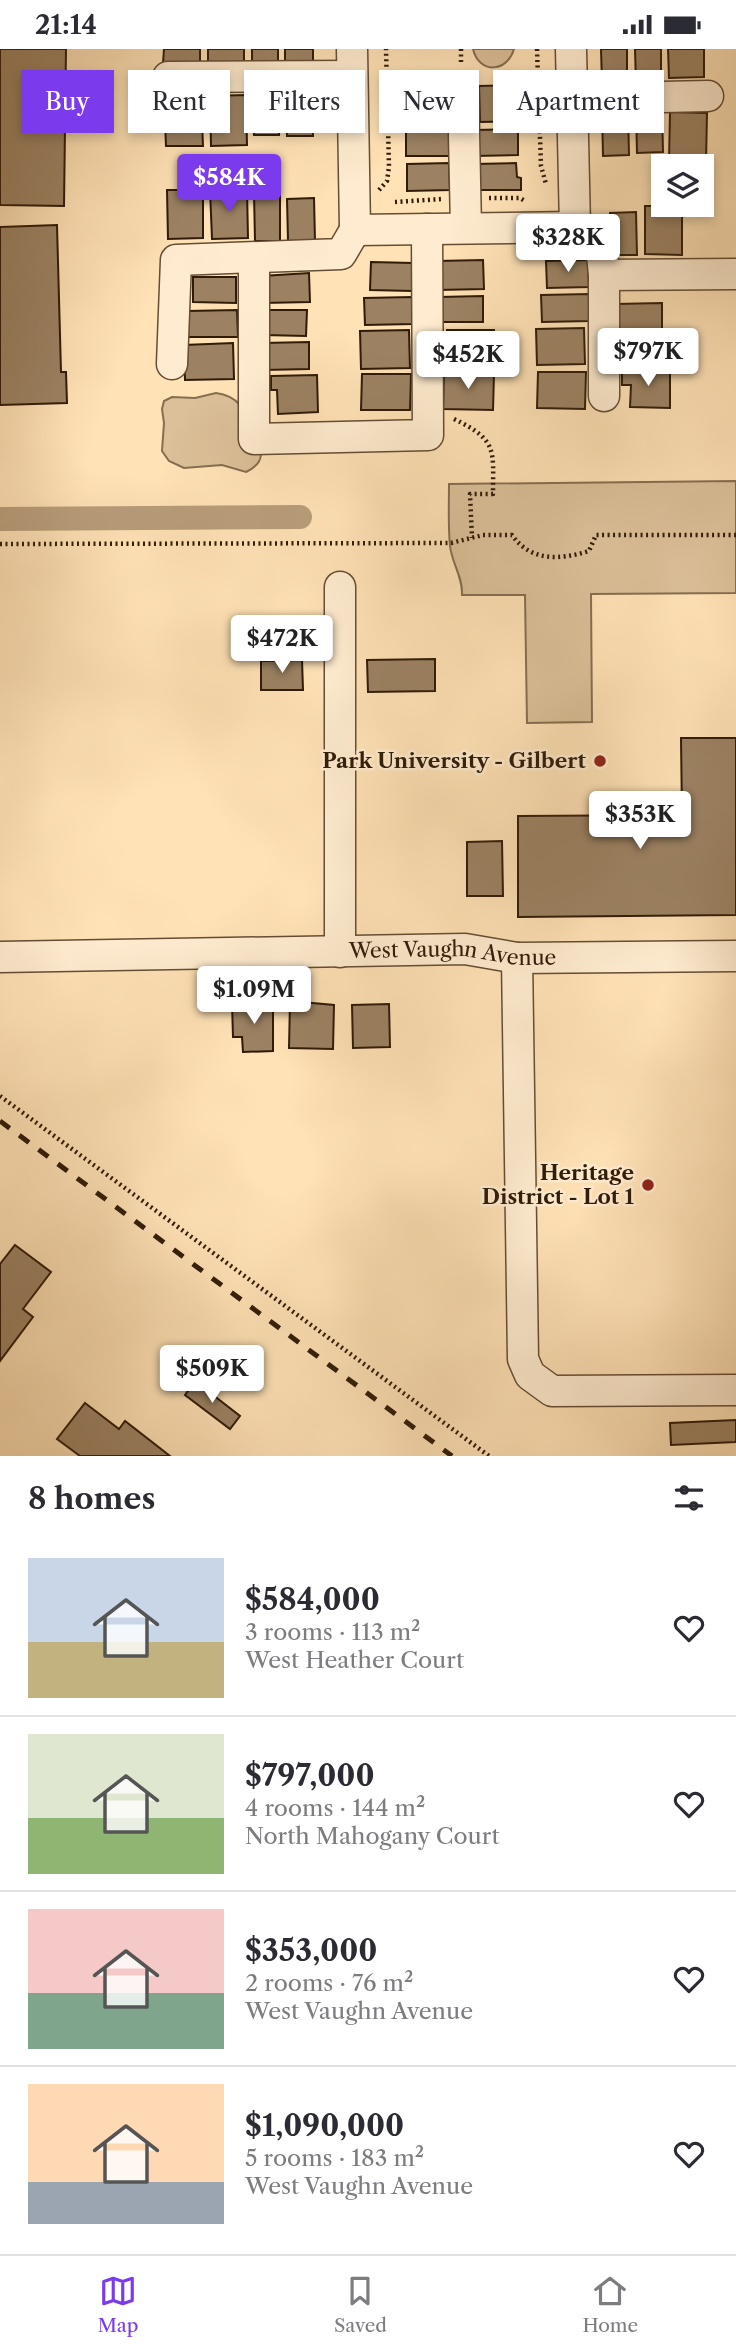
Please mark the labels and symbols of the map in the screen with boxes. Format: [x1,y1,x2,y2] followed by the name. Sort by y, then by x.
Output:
[180,155,278,214] pin: $584K
[519,215,617,274] pin: $328K
[599,329,697,388] pin: $797K
[419,331,517,391] pin: $452K
[233,615,331,675] pin: $472K
[322,748,587,773] place label: Park University - Gilbert
[592,753,608,769] marker: Park University - Gilbert
[591,791,689,851] pin: $353K
[348,936,556,970] street label: West Vaughn Avenue
[197,967,311,1026] pin: $1.09M
[482,1160,635,1209] place label: Heritage District - Lot 1
[640,1177,656,1193] marker: Heritage District - Lot 1
[163,1345,261,1405] pin: $509K

